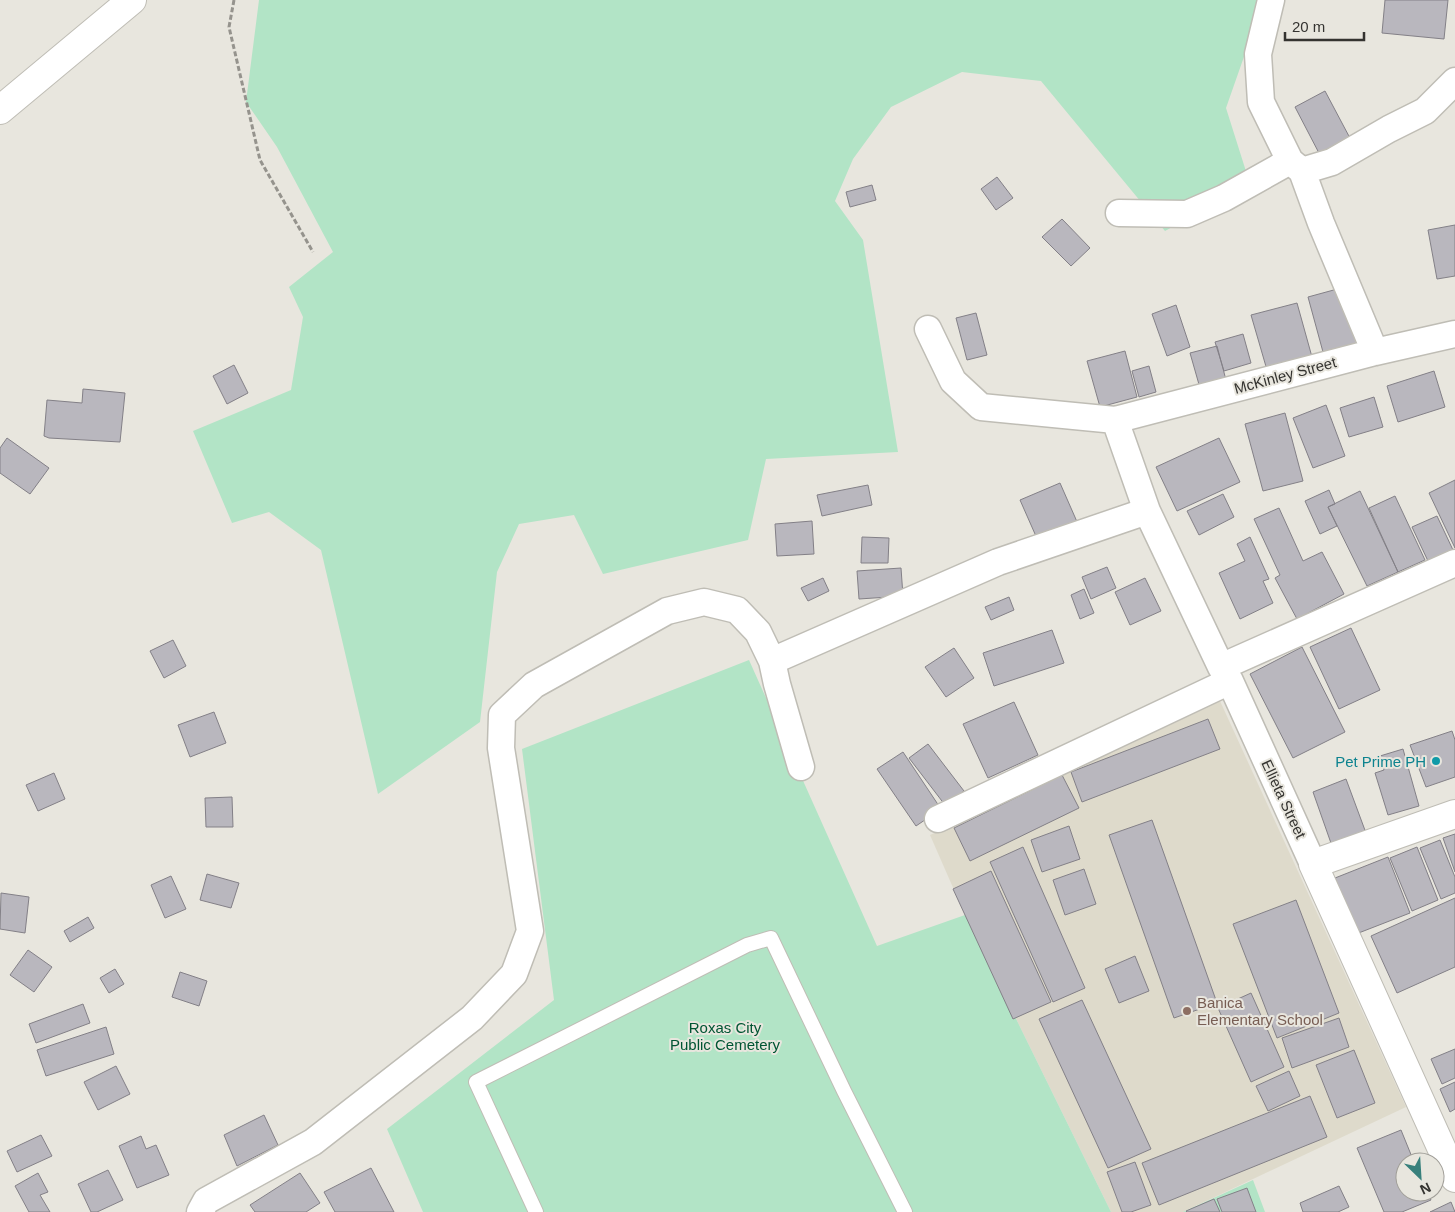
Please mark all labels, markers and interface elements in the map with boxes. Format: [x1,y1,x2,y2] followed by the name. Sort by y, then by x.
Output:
[1285,10,1364,42] scale bar
[1292,18,1325,35] text: 20 m
[1232,353,1339,397] street label: McKinley Street
[1335,753,1426,770] place label: Pet Prime PH
[1430,755,1442,767] marker: Pet Prime PH
[1258,757,1310,842] street label: Ellieta Street
[1197,994,1323,1028] place label: Banica Elementary School
[1181,1005,1193,1017] marker: Banica Elementary School
[670,1019,781,1053] park label: Roxas City Public Cemetery
[1395,1152,1445,1202] north arrow
[1418,1179,1433,1198] text: N

